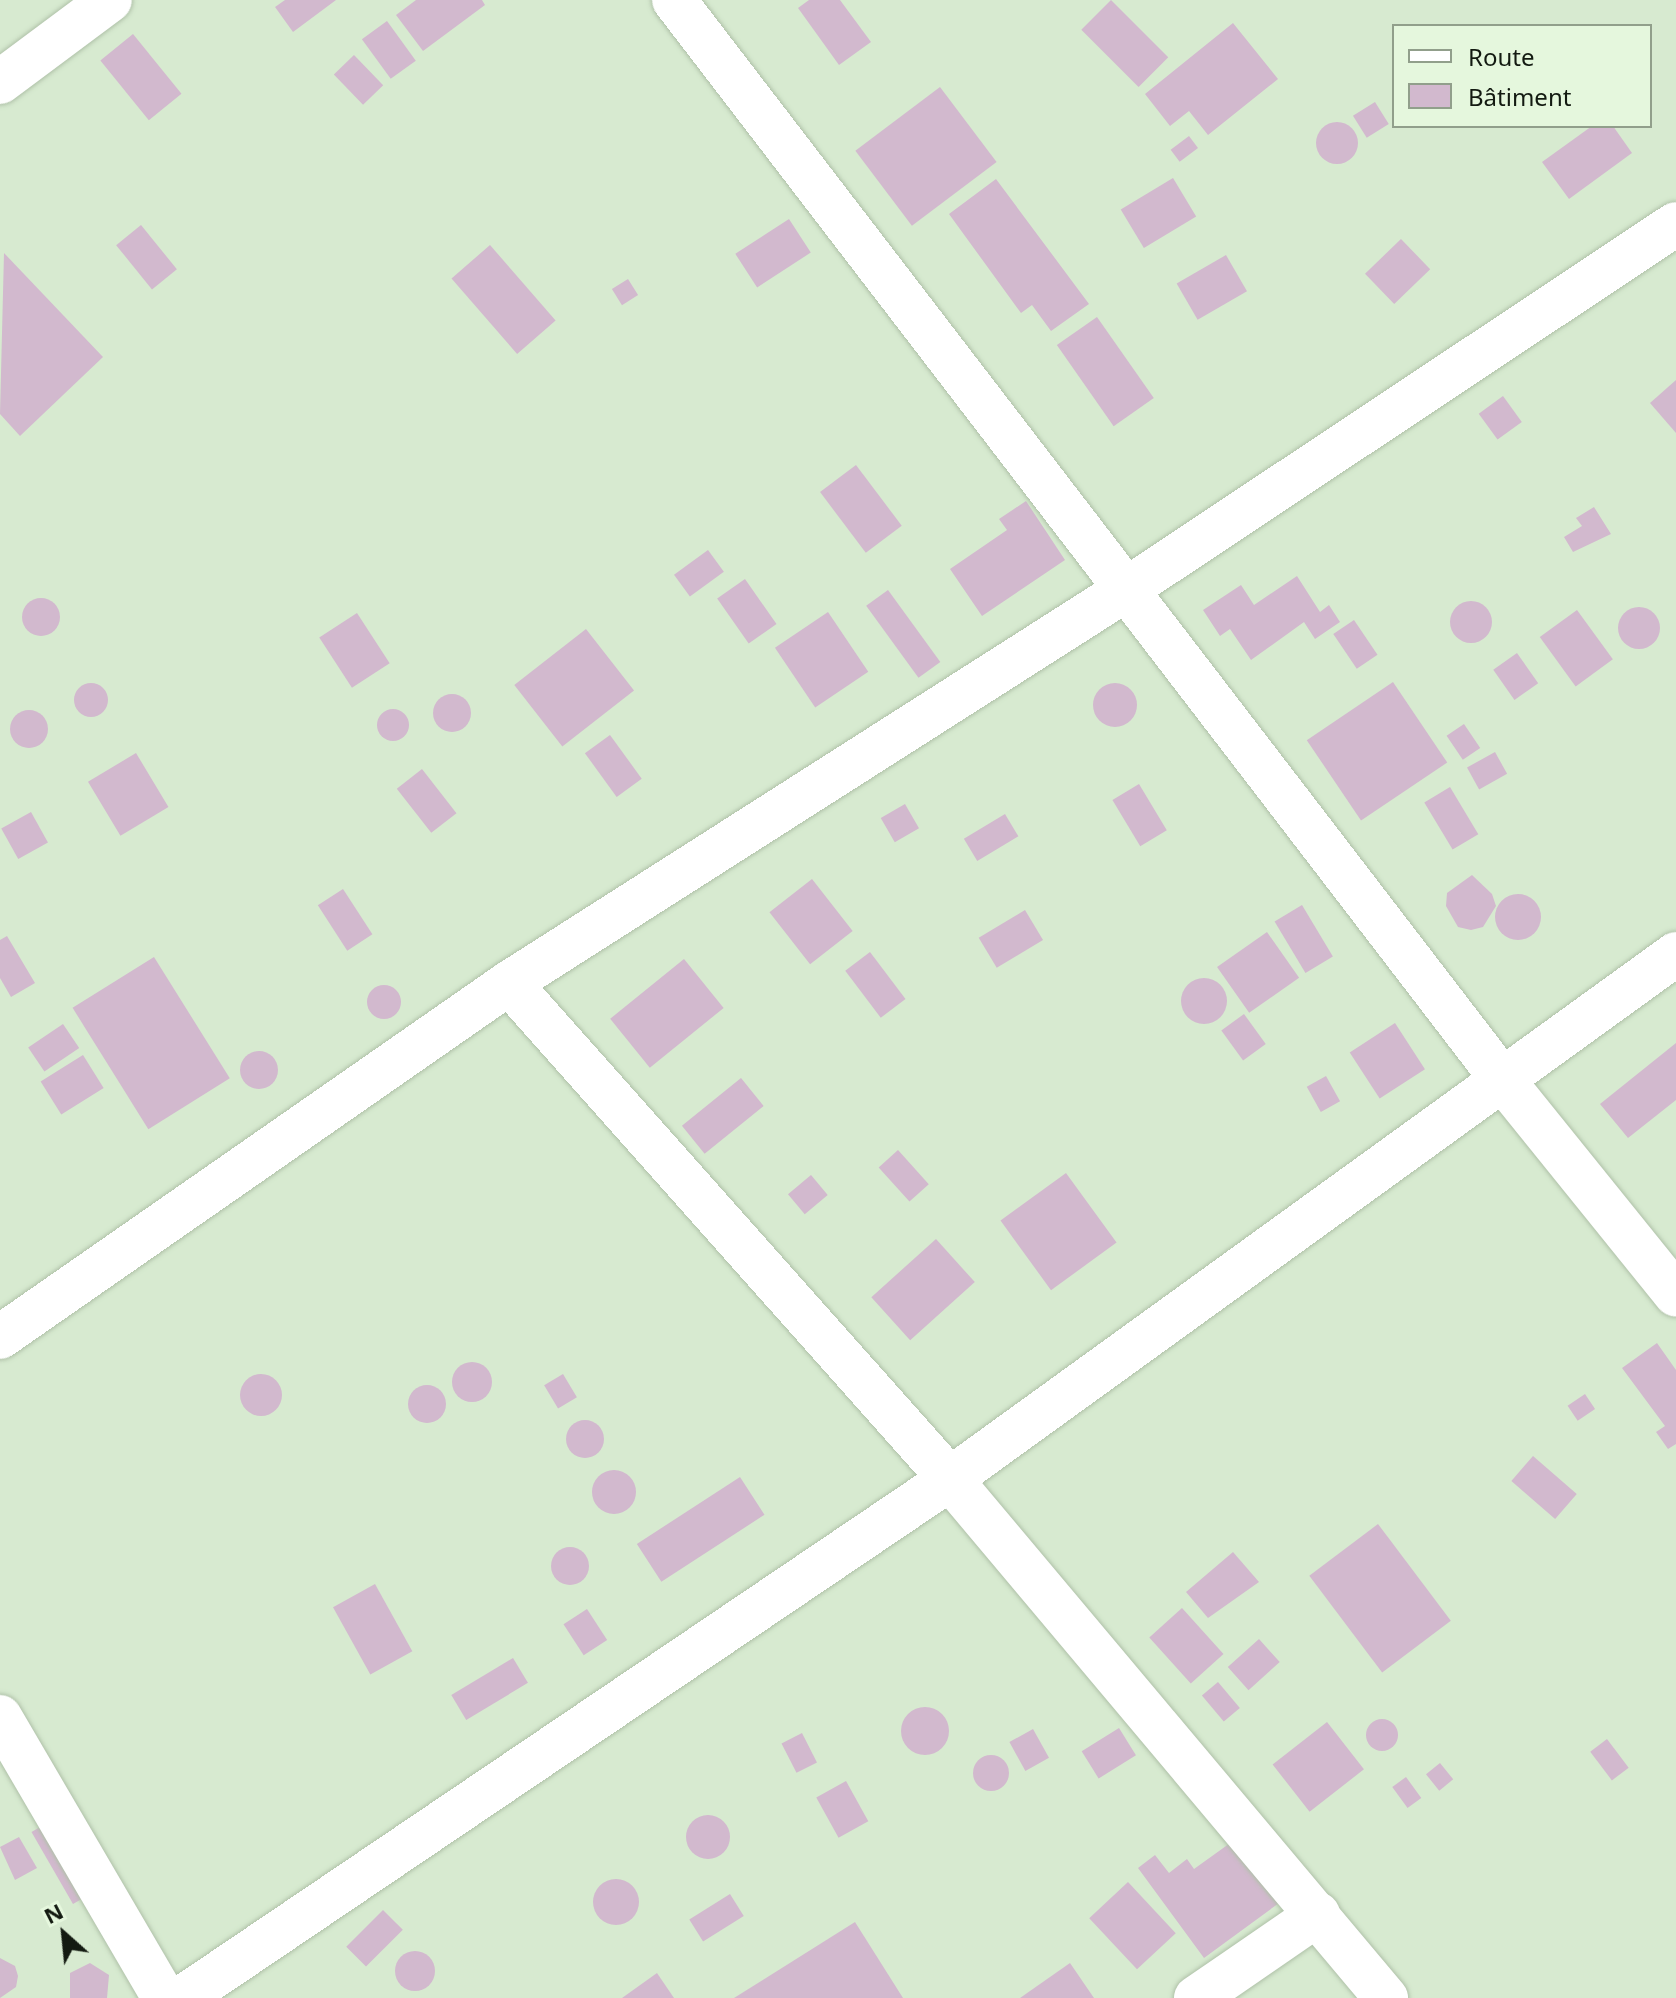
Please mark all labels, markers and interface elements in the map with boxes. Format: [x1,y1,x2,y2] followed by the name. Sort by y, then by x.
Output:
[1392,24,1652,128] legend
[1468,40,1534,73] text: Route
[1468,80,1571,113] text: Bâtiment
[24,1894,104,1974] north arrow
[38,1895,68,1930] text: N

